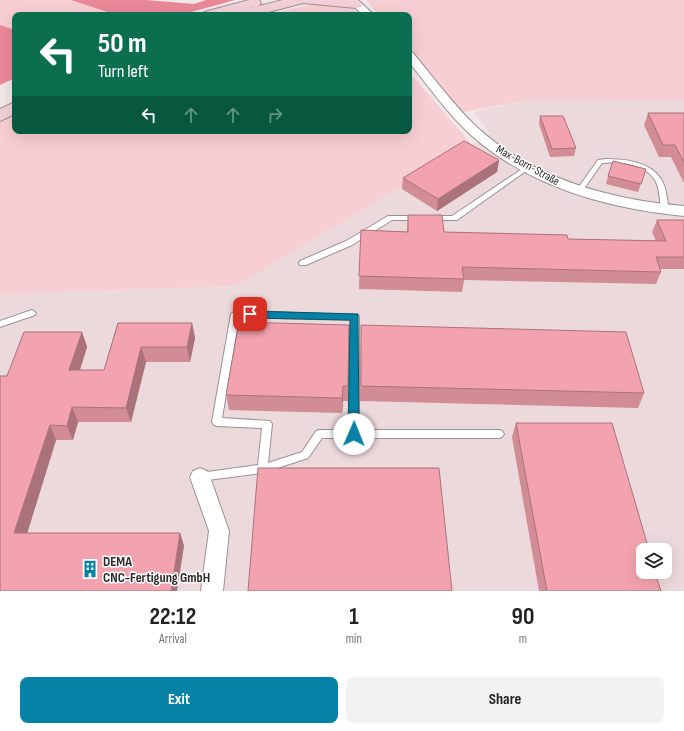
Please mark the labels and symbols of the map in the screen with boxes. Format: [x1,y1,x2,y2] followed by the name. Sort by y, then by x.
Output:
[493,142,562,189] street label: Max-Born-Straße
[233,297,267,331] pin
[333,413,375,455] position arrow
[103,553,210,586] place label: DEMA CNC-Fertigung GmbH
[80,559,100,579] building icon: DEMA CNC-Fertigung GmbH

